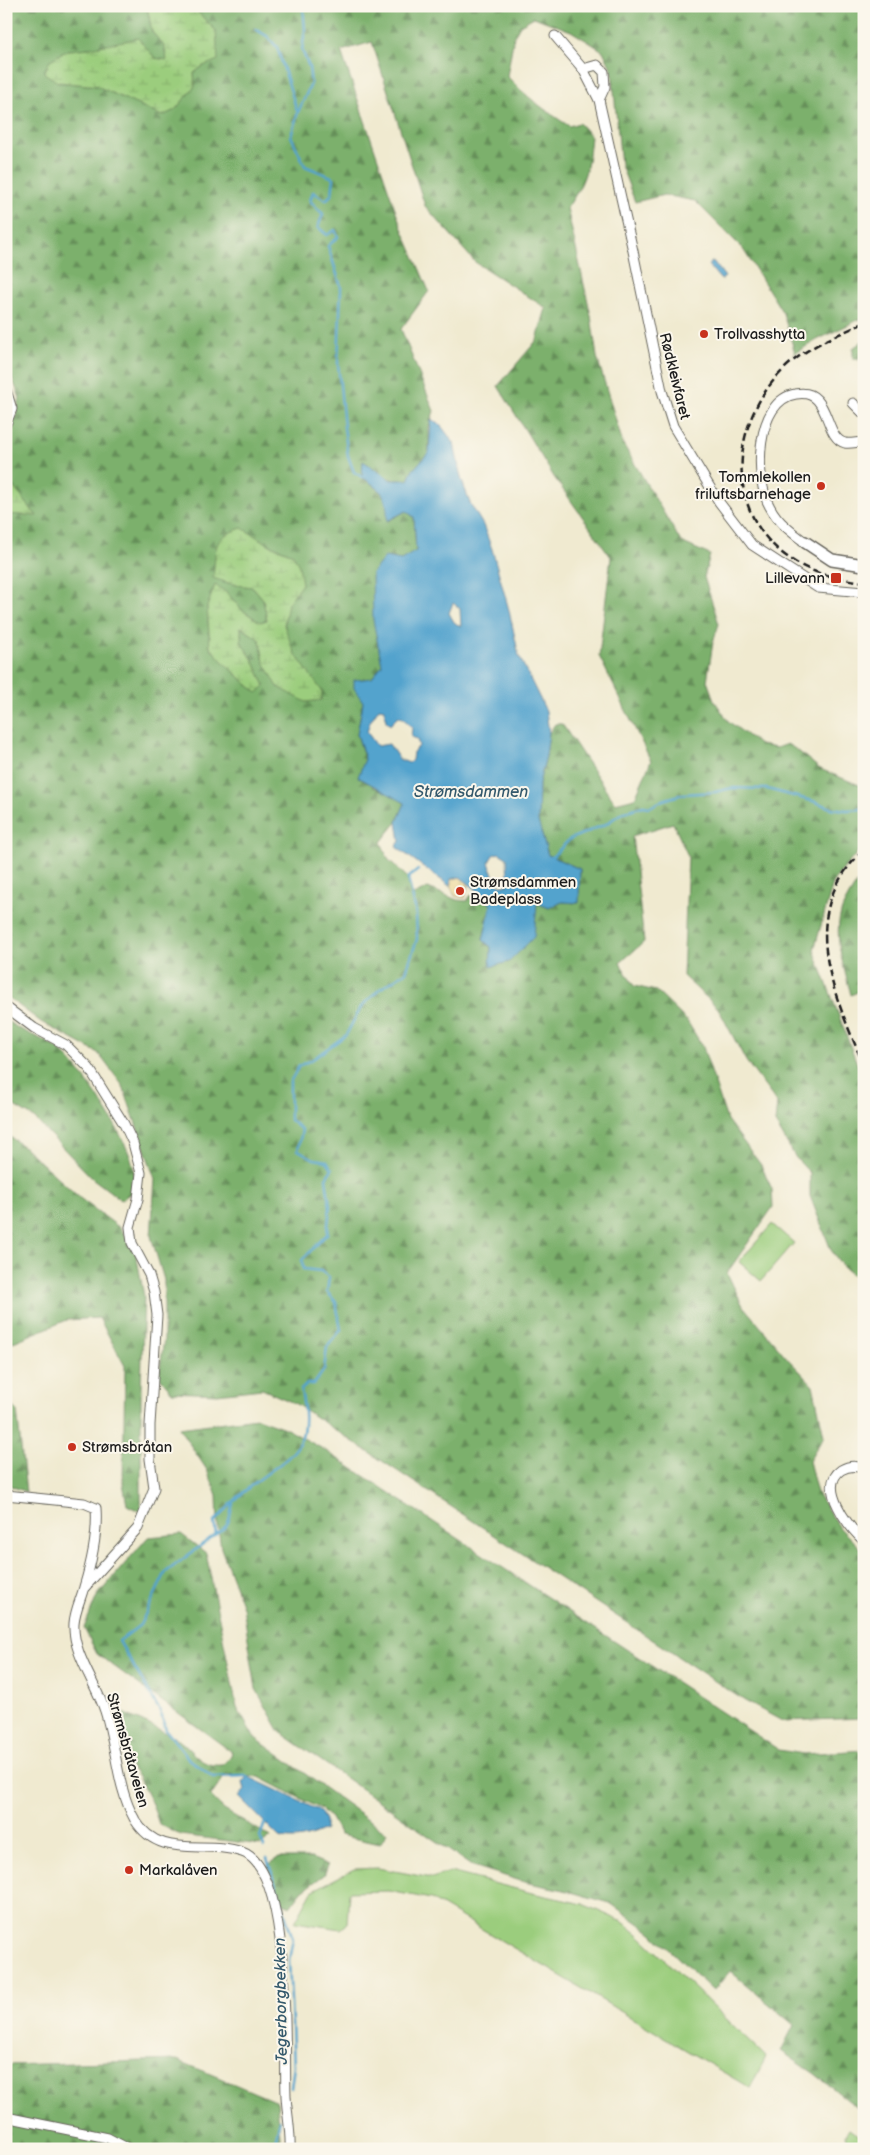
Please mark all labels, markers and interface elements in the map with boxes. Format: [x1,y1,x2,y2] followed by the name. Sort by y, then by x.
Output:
[714,325,805,344] place label: Trollvasshytta
[698,328,710,340] marker: Trollvasshytta
[655,331,695,422] street label: Rødkleivfaret
[695,468,811,504] place label: Tommlekollen friluftsbarnehage
[815,480,827,492] marker: Tommlekollen friluftsbarnehage
[765,569,825,588] place label: Lillevann
[829,571,843,585] marker: Lillevann
[414,783,528,802] water label: Strømsdammen
[470,873,576,909] place label: Strømsdammen Badeplass
[454,885,466,897] marker: Strømsdammen Badeplass
[82,1438,172,1457] place label: Strømsbråtan
[66,1441,78,1453] marker: Strømsbråtan
[102,1691,153,1810] street label: Strømsbråtaveien
[139,1861,218,1880] place label: Markalåven
[123,1864,135,1876] marker: Markalåven
[271,1937,292,2065] water label: Jegerborgbekken

